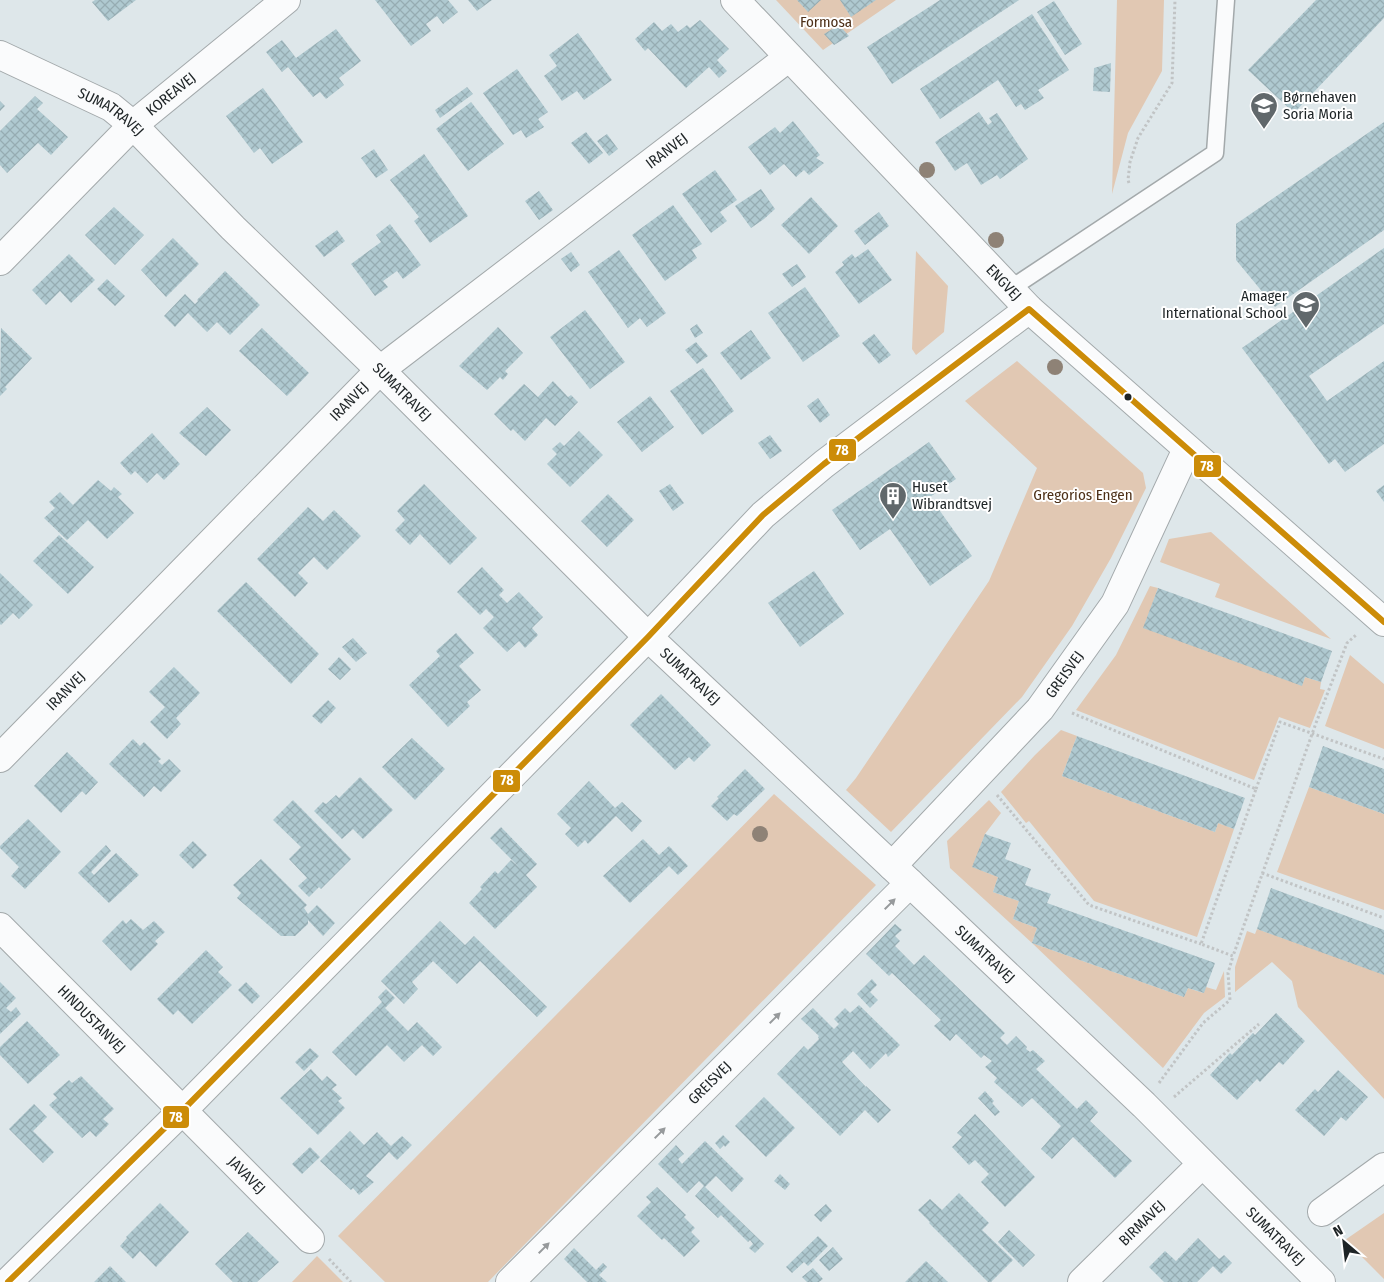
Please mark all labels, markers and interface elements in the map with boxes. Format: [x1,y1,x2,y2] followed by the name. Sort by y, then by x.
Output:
[800,13,852,31] park label: Formosa
[142,69,199,120] street label: KOREAVEJ
[75,84,148,140] street label: SUMATRAVEJ
[1283,88,1357,123] place label: Børnehaven Soria Moria
[1249,91,1279,130] school or university icon: Børnehaven Soria Moria
[642,129,691,172] street label: IRANVEJ
[982,261,1025,304] street label: ENGVEJ
[1162,287,1288,322] place label: Amager International School
[1291,290,1321,329] school or university icon: Amager International School
[369,359,435,425] street label: SUMATRAVEJ
[326,378,372,425] street label: IRANVEJ
[1123,392,1133,402] unlabelled marker
[828,438,857,462] line badge: 78
[835,442,849,459] text: 78
[1193,454,1222,478] line badge: 78
[1200,458,1214,475] text: 78
[912,478,992,513] place label: Huset Wibrandtsvej
[878,481,908,520] building icon: Huset Wibrandtsvej
[1033,486,1133,504] park label: Gregorios Engen
[656,644,724,709] street label: SUMATRAVEJ
[1042,648,1087,702] street label: GREISVEJ
[43,667,89,714] street label: IRANVEJ
[492,769,521,793] line badge: 78
[500,772,514,789] text: 78
[884,898,896,910] one-way arrow
[951,922,1019,987] street label: SUMATRAVEJ
[54,981,129,1057] street label: HINDUSTANVEJ
[769,1012,781,1024] one-way arrow
[684,1058,735,1108] street label: GREISVEJ
[162,1105,190,1129] line badge: 78
[169,1109,183,1126] text: 78
[653,1127,665,1139] one-way arrow
[224,1153,269,1198] street label: JAVAVEJ
[1115,1197,1169,1250] street label: BIRMAVEJ
[1242,1203,1308,1269] street label: SUMATRAVEJ
[1319,1217,1369,1267] north arrow
[1330,1221,1346,1240] text: N
[538,1242,550,1254] one-way arrow

